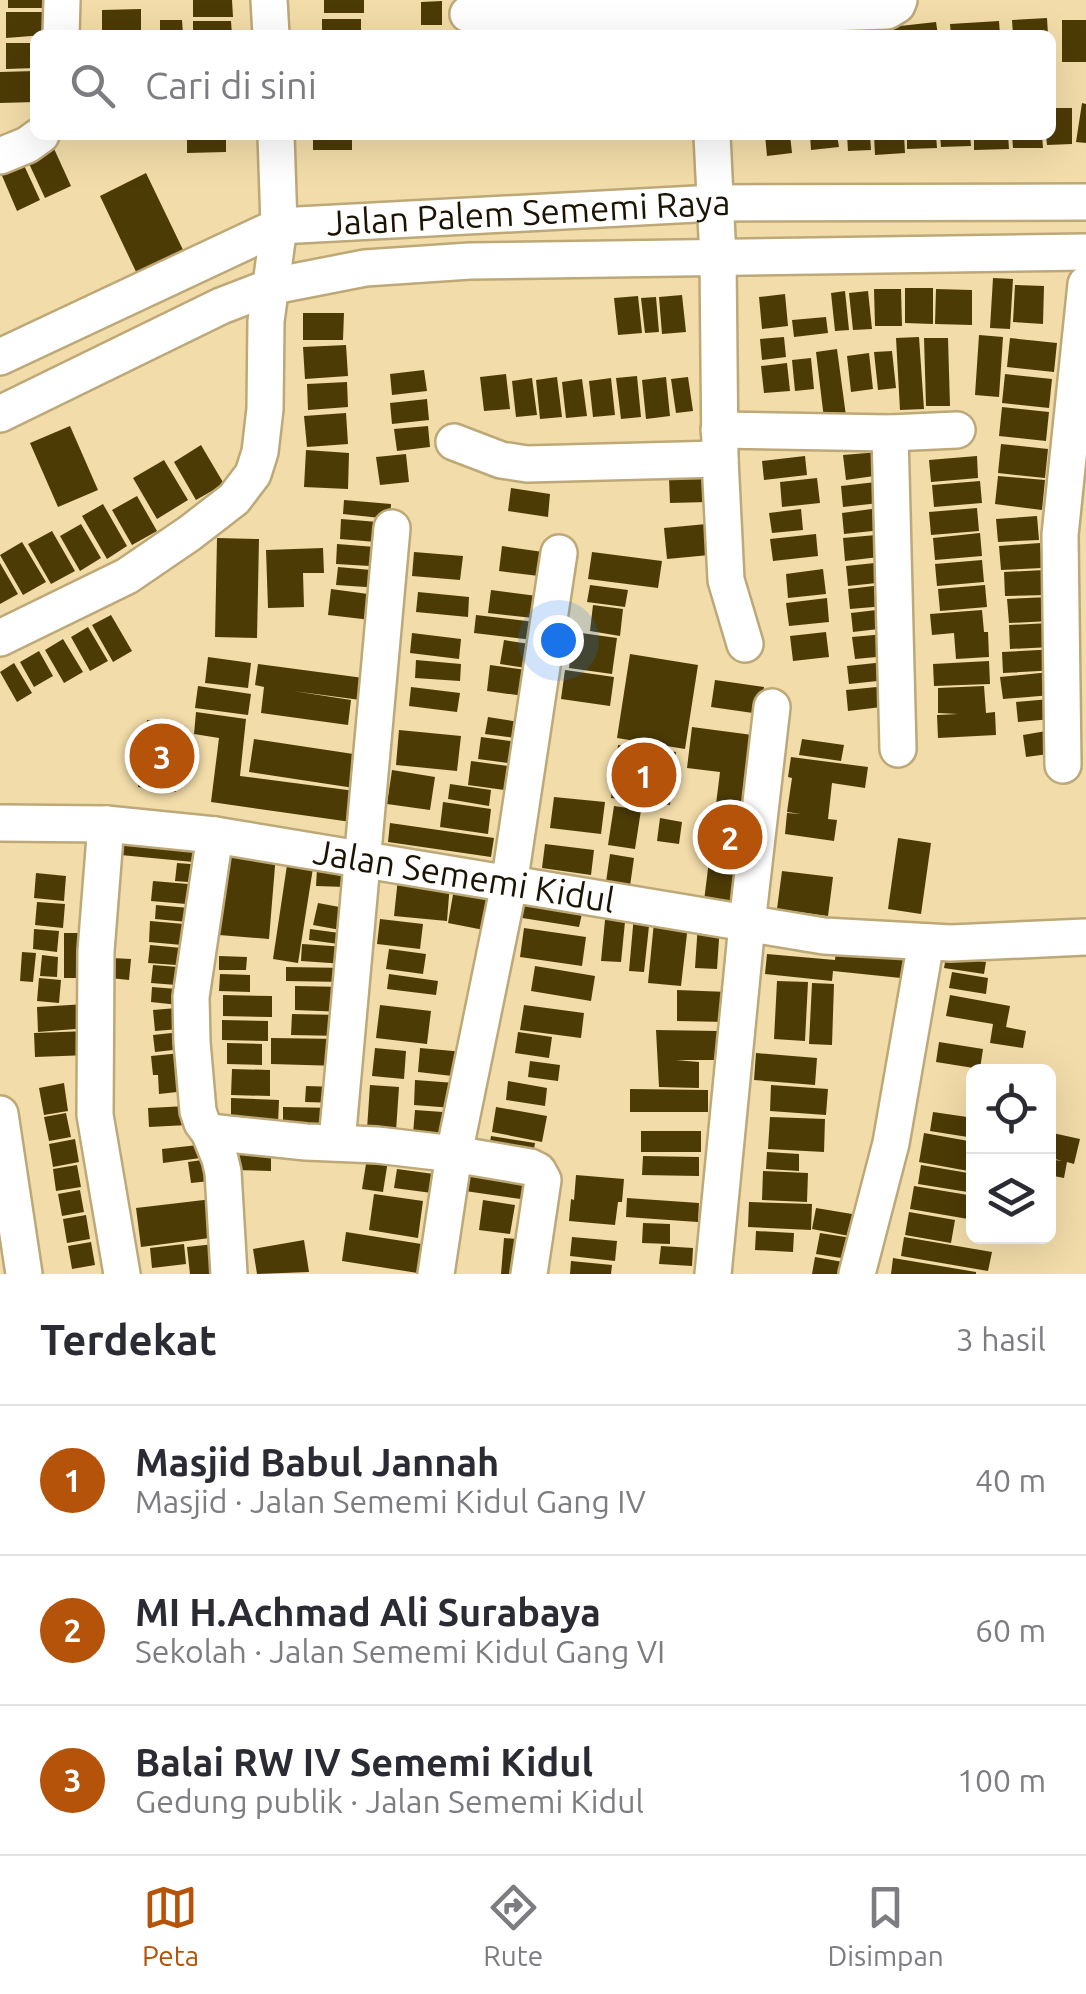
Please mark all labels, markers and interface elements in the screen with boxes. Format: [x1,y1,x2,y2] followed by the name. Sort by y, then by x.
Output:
[30,30,1056,140] search box
[65,58,120,113] icon: search
[145,64,317,106] text: Cari di sini
[325,182,730,242] street label: Jalan Palem Sememi Raya
[533,615,584,666] your location
[130,718,194,794] pin: 3
[612,738,676,812] pin: 1
[698,800,762,874] pin: 2
[311,831,618,920] street label: Jalan Sememi Kidul
[966,1064,1056,1244] map controls
[966,1064,1056,1154] button: locate
[966,1154,1056,1244] button: layers
[40,1316,217,1363] text: Terdekat
[956,1321,1046,1357] text: 3 hasil
[135,1441,499,1483] text: Masjid Babul Jannah
[63,1462,82,1498] text: 1
[975,1462,1046,1498] text: 40 m
[135,1483,646,1519] text: Masjid · Jalan Sememi Kidul Gang IV
[135,1591,601,1633] text: MI H.Achmad Ali Surabaya
[63,1612,82,1648] text: 2
[975,1612,1046,1648] text: 60 m
[135,1633,665,1669] text: Sekolah · Jalan Sememi Kidul Gang VI
[135,1741,593,1783] text: Balai RW IV Sememi Kidul
[63,1762,82,1798] text: 3
[957,1762,1046,1798] text: 100 m
[135,1783,644,1819] text: Gedung publik · Jalan Sememi Kidul
[142,1880,199,1971] tab: Peta
[483,1880,543,1971] tab: Rute
[827,1880,944,1971] tab: Disimpan

